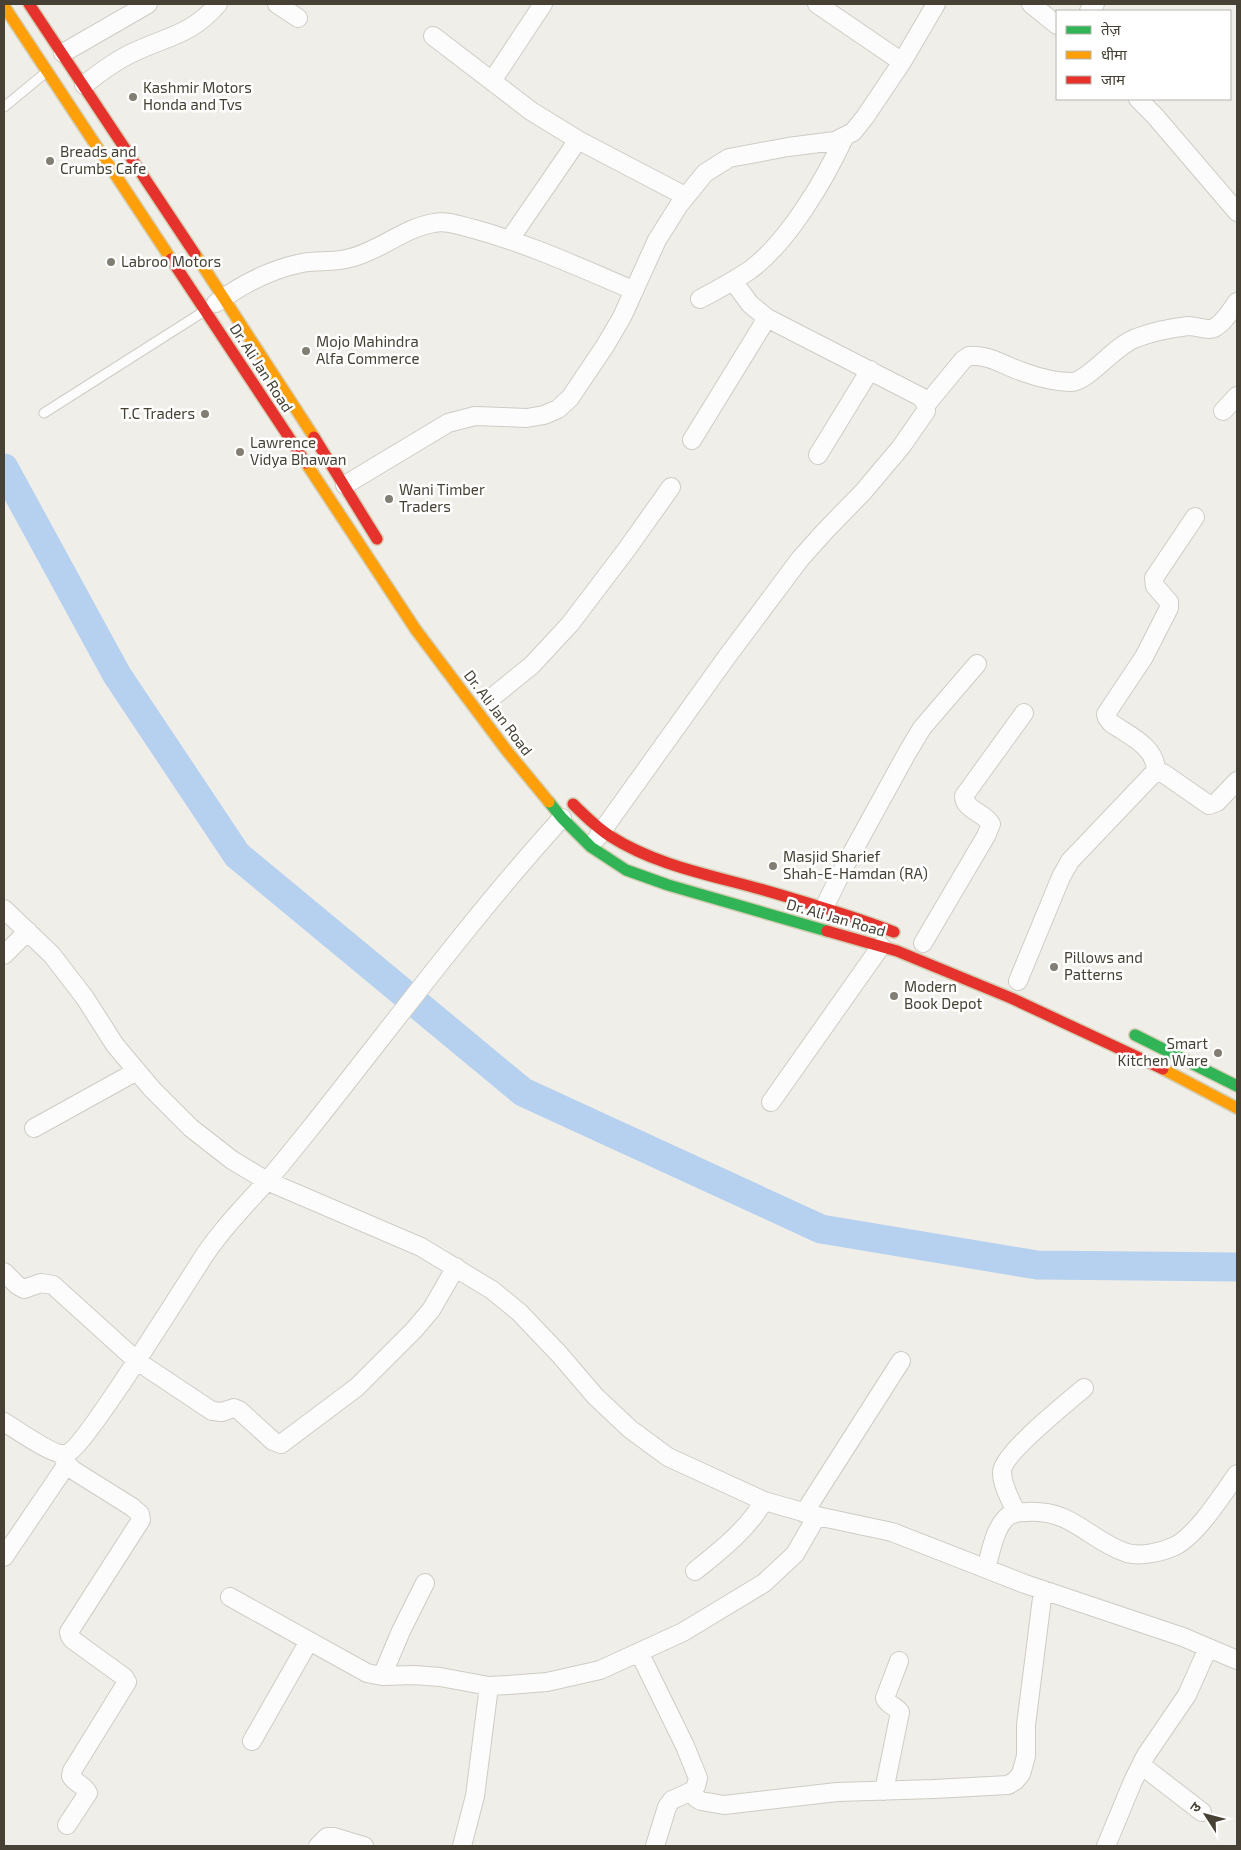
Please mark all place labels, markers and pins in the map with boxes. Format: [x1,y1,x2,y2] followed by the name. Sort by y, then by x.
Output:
[143,78,252,113] place label: Kashmir Motors Honda and Tvs
[127,91,139,103] marker: Kashmir Motors Honda and Tvs
[60,142,146,177] place label: Breads and Crumbs Cafe
[44,155,56,167] marker: Breads and Crumbs Cafe
[121,252,221,270] place label: Labroo Motors
[105,256,117,268] marker: Labroo Motors
[316,332,420,367] place label: Mojo Mahindra Alfa Commerce
[300,345,312,357] marker: Mojo Mahindra Alfa Commerce
[120,404,195,422] place label: T.C Traders
[199,408,211,420] marker: T.C Traders
[250,433,346,468] place label: Lawrence Vidya Bhawan
[234,446,246,458] marker: Lawrence Vidya Bhawan
[399,480,485,515] place label: Wani Timber Traders
[383,493,395,505] marker: Wani Timber Traders
[783,847,928,882] place label: Masjid Sharief Shah-E-Hamdan (RA)
[767,860,779,872] marker: Masjid Sharief Shah-E-Hamdan (RA)
[1064,948,1143,983] place label: Pillows and Patterns
[1048,961,1060,973] marker: Pillows and Patterns
[904,977,982,1012] place label: Modern Book Depot
[888,990,900,1002] marker: Modern Book Depot
[1118,1034,1208,1069] place label: Smart Kitchen Ware
[1212,1047,1224,1059] marker: Smart Kitchen Ware

